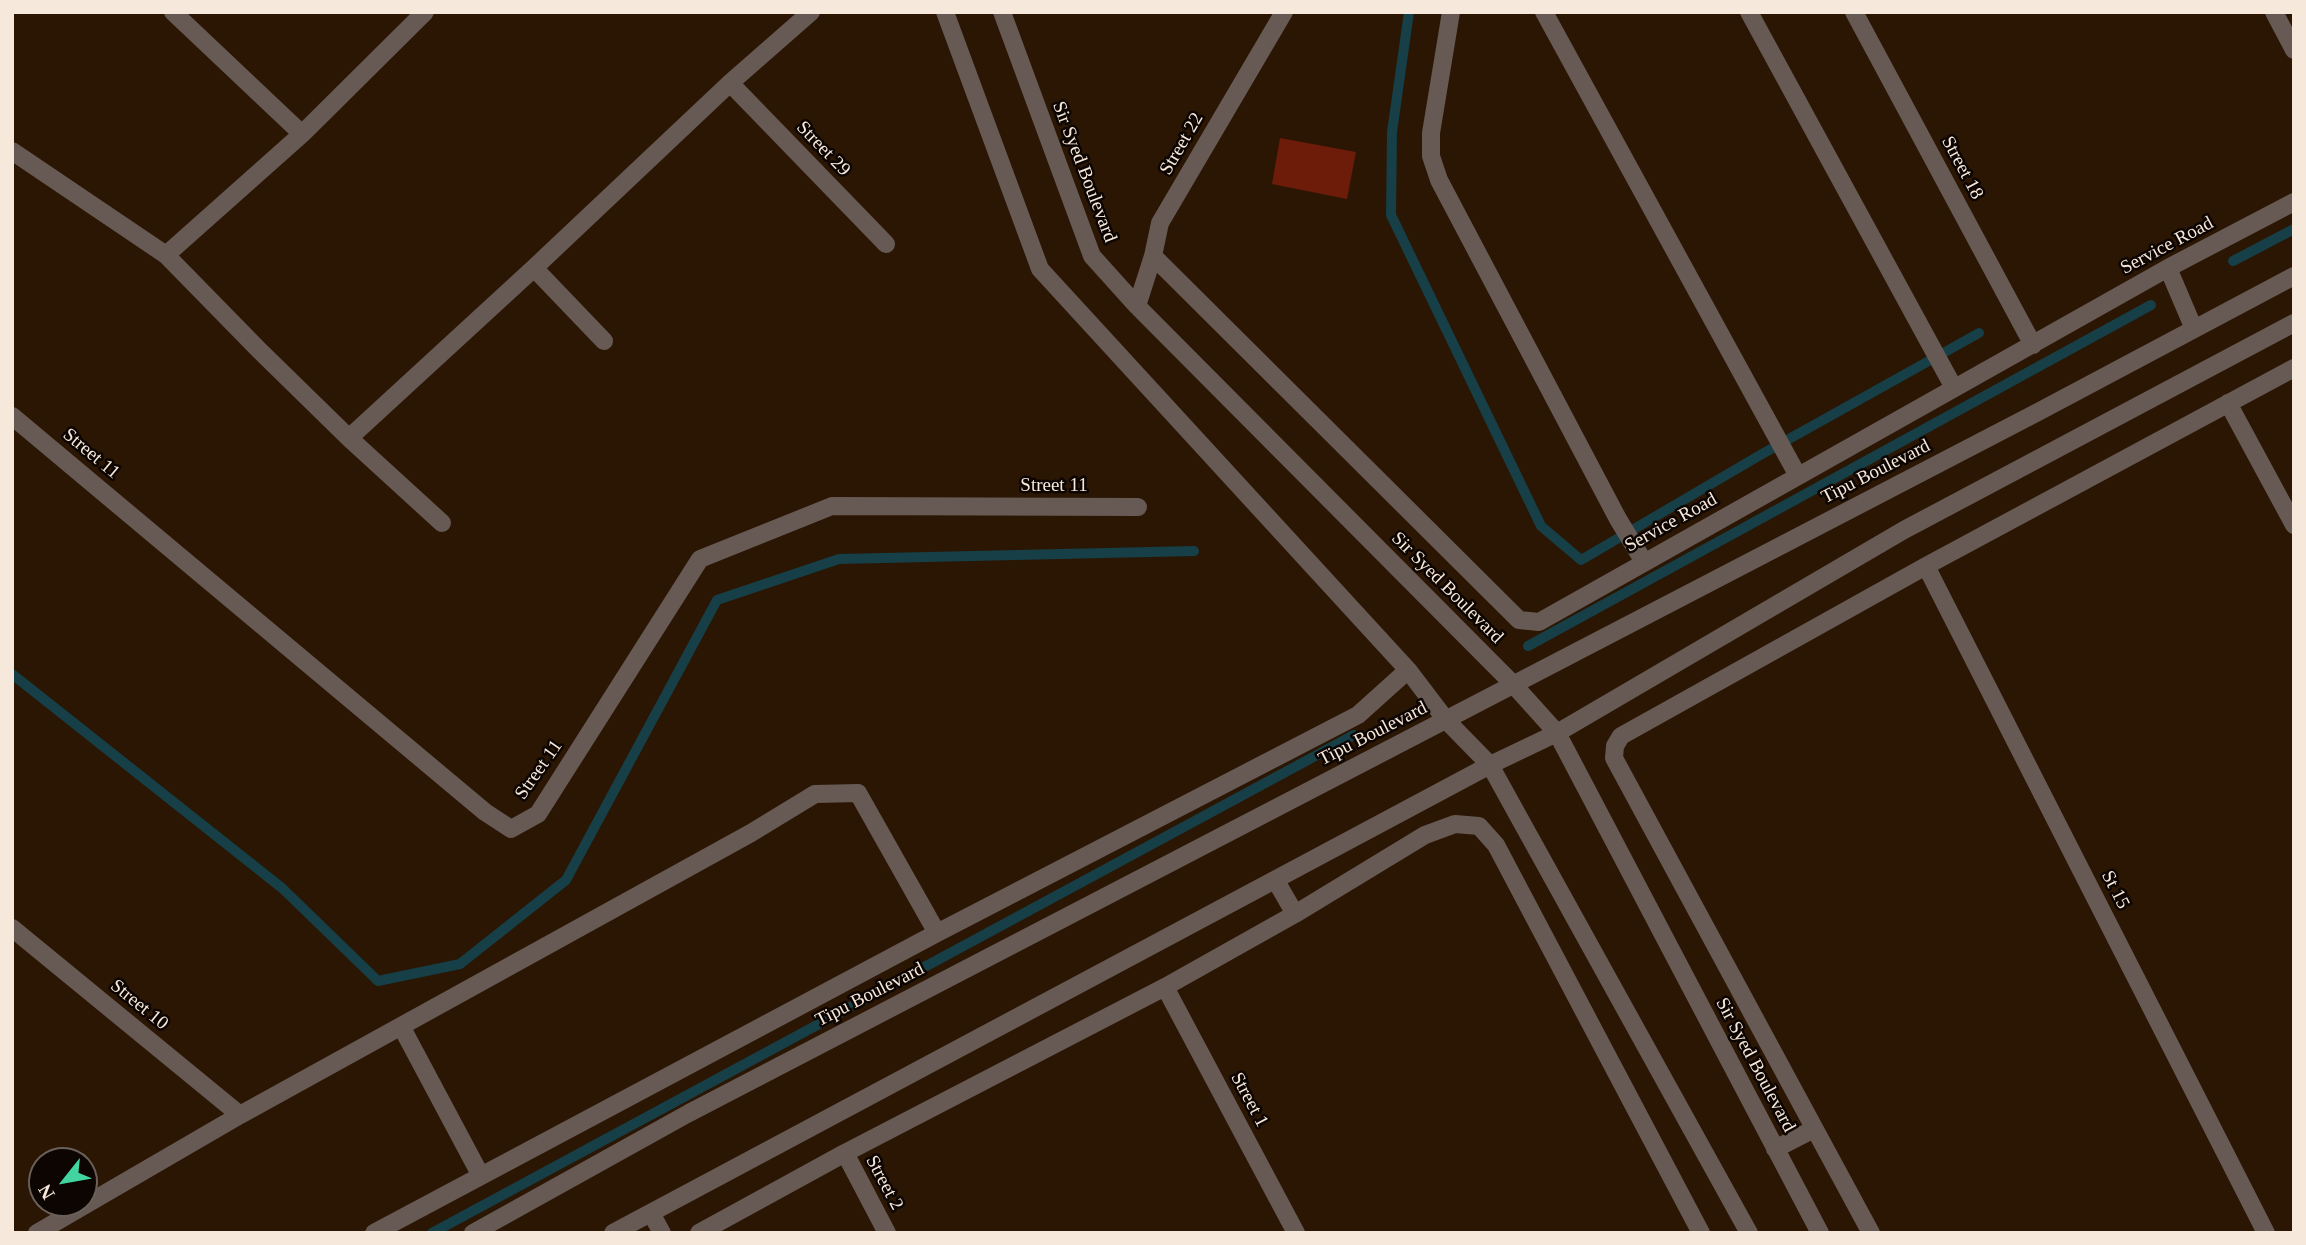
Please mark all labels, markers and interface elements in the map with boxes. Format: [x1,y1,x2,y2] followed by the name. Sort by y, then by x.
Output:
[1047,98,1121,246] street label: Sir Syed Boulevard
[1155,109,1209,179] street label: Street 22
[791,117,855,181] street label: Street 29
[1936,133,1988,203] street label: Street 18
[2117,212,2217,280] street label: Service Road
[58,424,124,484] street label: Street 11
[1818,435,1934,509] street label: Tipu Boulevard
[1020,475,1088,497] street label: Street 11
[1621,488,1721,558] street label: Service Road
[1386,527,1508,649] street label: Sir Syed Boulevard
[1315,697,1431,771] street label: Tipu Boulevard
[510,736,568,804] street label: Street 11
[2096,867,2134,913] street label: St 15
[812,958,928,1032] street label: Tipu Boulevard
[105,975,173,1035] street label: Street 10
[1710,994,1800,1136] street label: Sir Syed Boulevard
[1225,1069,1273,1131] street label: Street 1
[28,1147,98,1217] north arrow
[860,1152,908,1214] street label: Street 2
[34,1181,59,1203] text: N

